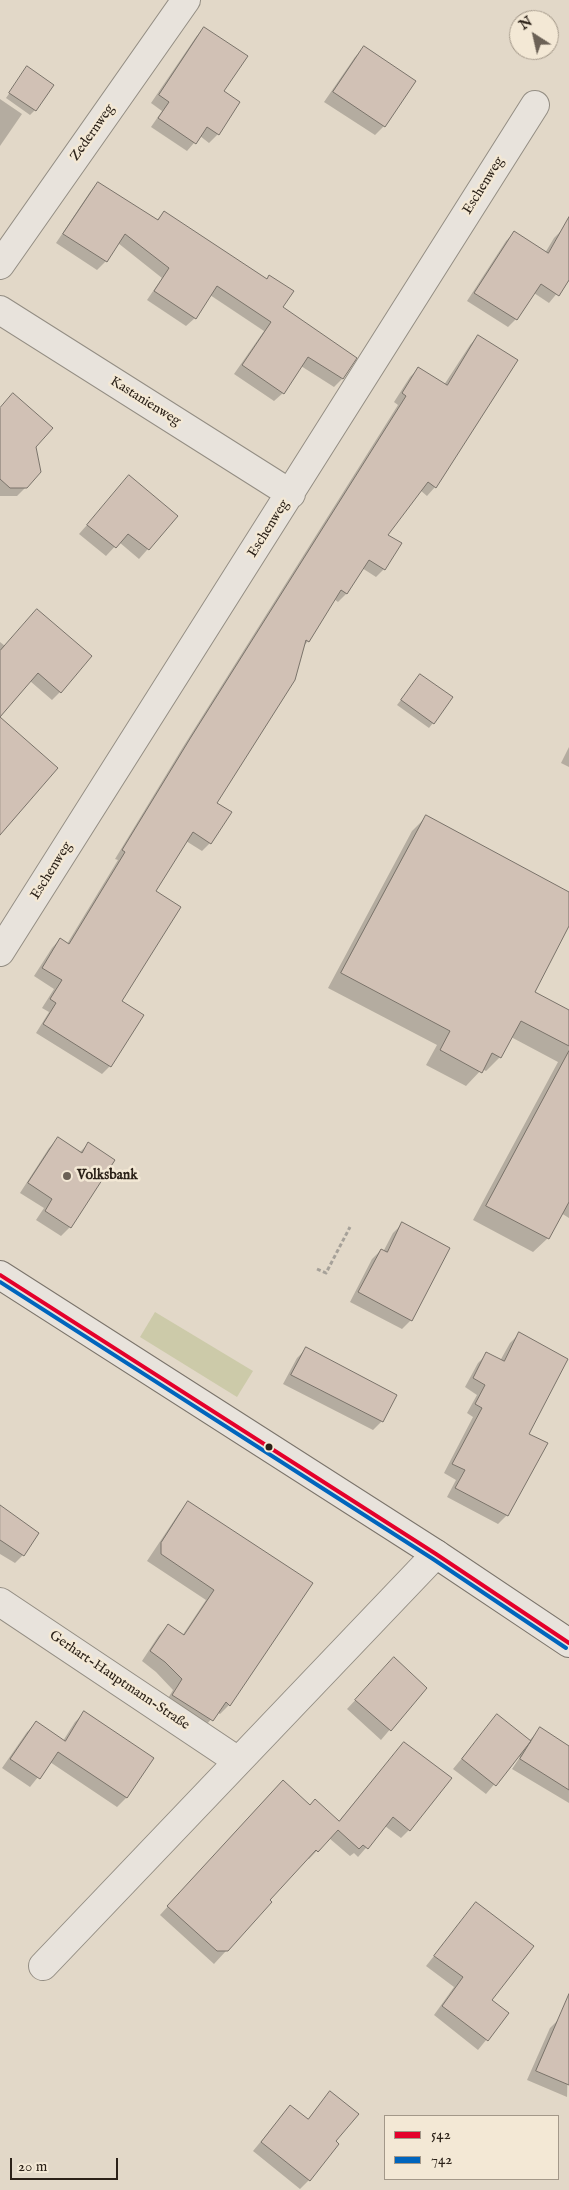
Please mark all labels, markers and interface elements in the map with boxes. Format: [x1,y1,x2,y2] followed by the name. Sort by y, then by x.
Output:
[509,10,559,60] north arrow
[516,13,536,34] text: N
[67,101,119,165] street label: Zedernweg
[460,154,508,218] street label: Eschenweg
[107,374,183,430] street label: Kastanienweg
[245,497,293,561] street label: Eschenweg
[28,839,76,903] street label: Eschenweg
[77,1168,138,1184] place label: Volksbank
[61,1170,73,1182] marker: Volksbank
[264,1442,274,1452] unlabelled marker
[46,1628,192,1734] street label: Gerhart-Hauptmann-Straße
[384,2115,559,2180] legend
[431,2125,451,2144] text: 542
[12,2148,120,2180] scale bar
[431,2150,452,2169] text: 742
[18,2157,47,2176] text: 20 m

